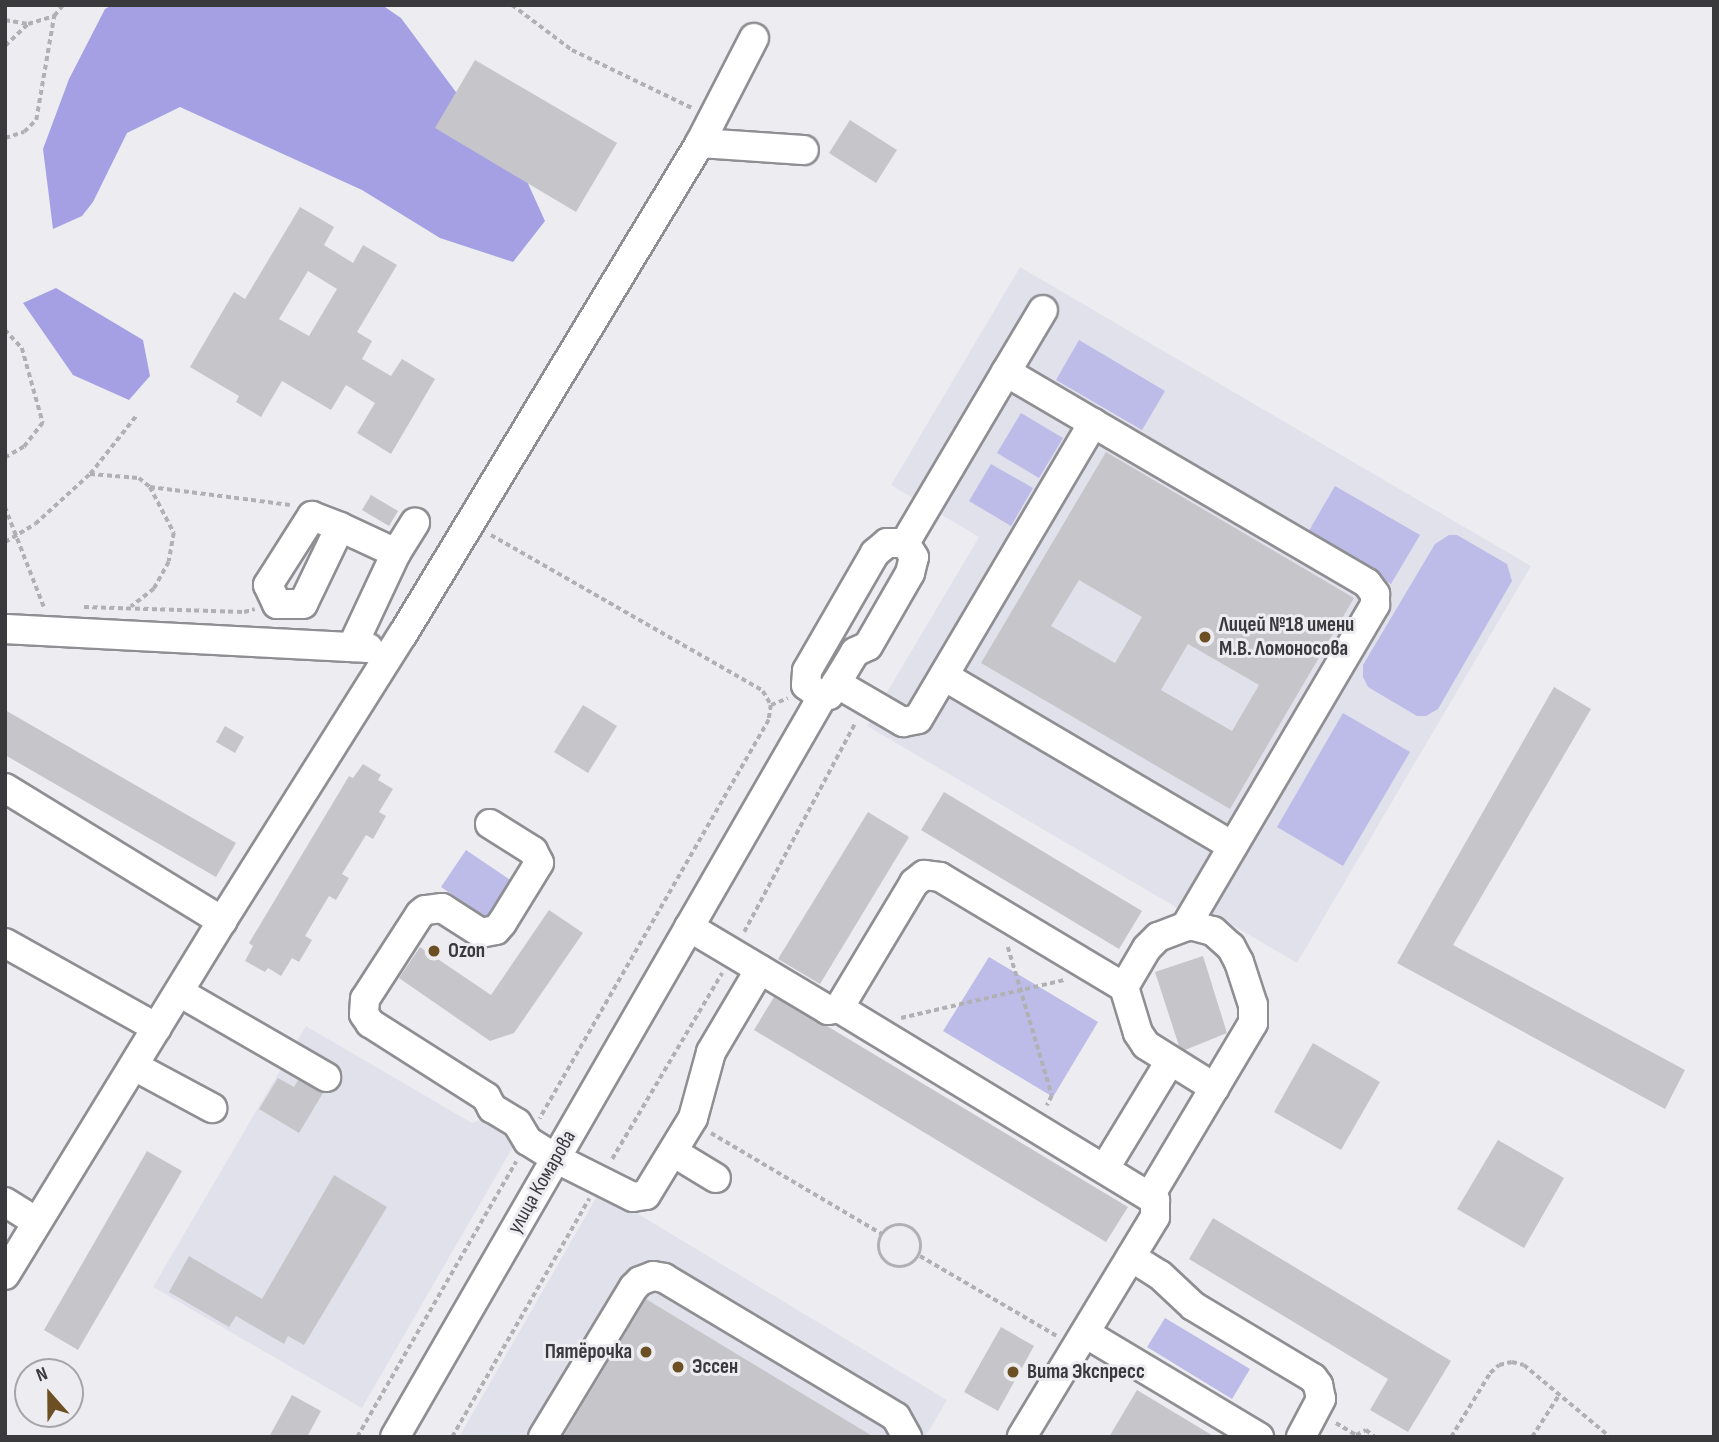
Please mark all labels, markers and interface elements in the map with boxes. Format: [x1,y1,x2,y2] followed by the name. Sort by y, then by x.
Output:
[1219,612,1354,662] place label: Лицей №18 имени М.В. Ломоносова
[1197,629,1213,645] marker: Лицей №18 имени М.В. Ломоносова
[448,938,485,964] place label: Ozon
[426,943,442,959] marker: Ozon
[502,1126,582,1238] street label: улица Комарова
[545,1339,632,1365] place label: Пятёрочка
[638,1344,654,1360] marker: Пятёрочка
[692,1354,738,1380] place label: Эссен
[14,1358,84,1428] north arrow
[670,1359,686,1375] marker: Эссен
[1027,1359,1145,1385] place label: Вита Экспресс
[33,1362,51,1387] text: N
[1005,1364,1021,1380] marker: Вита Экспресс

